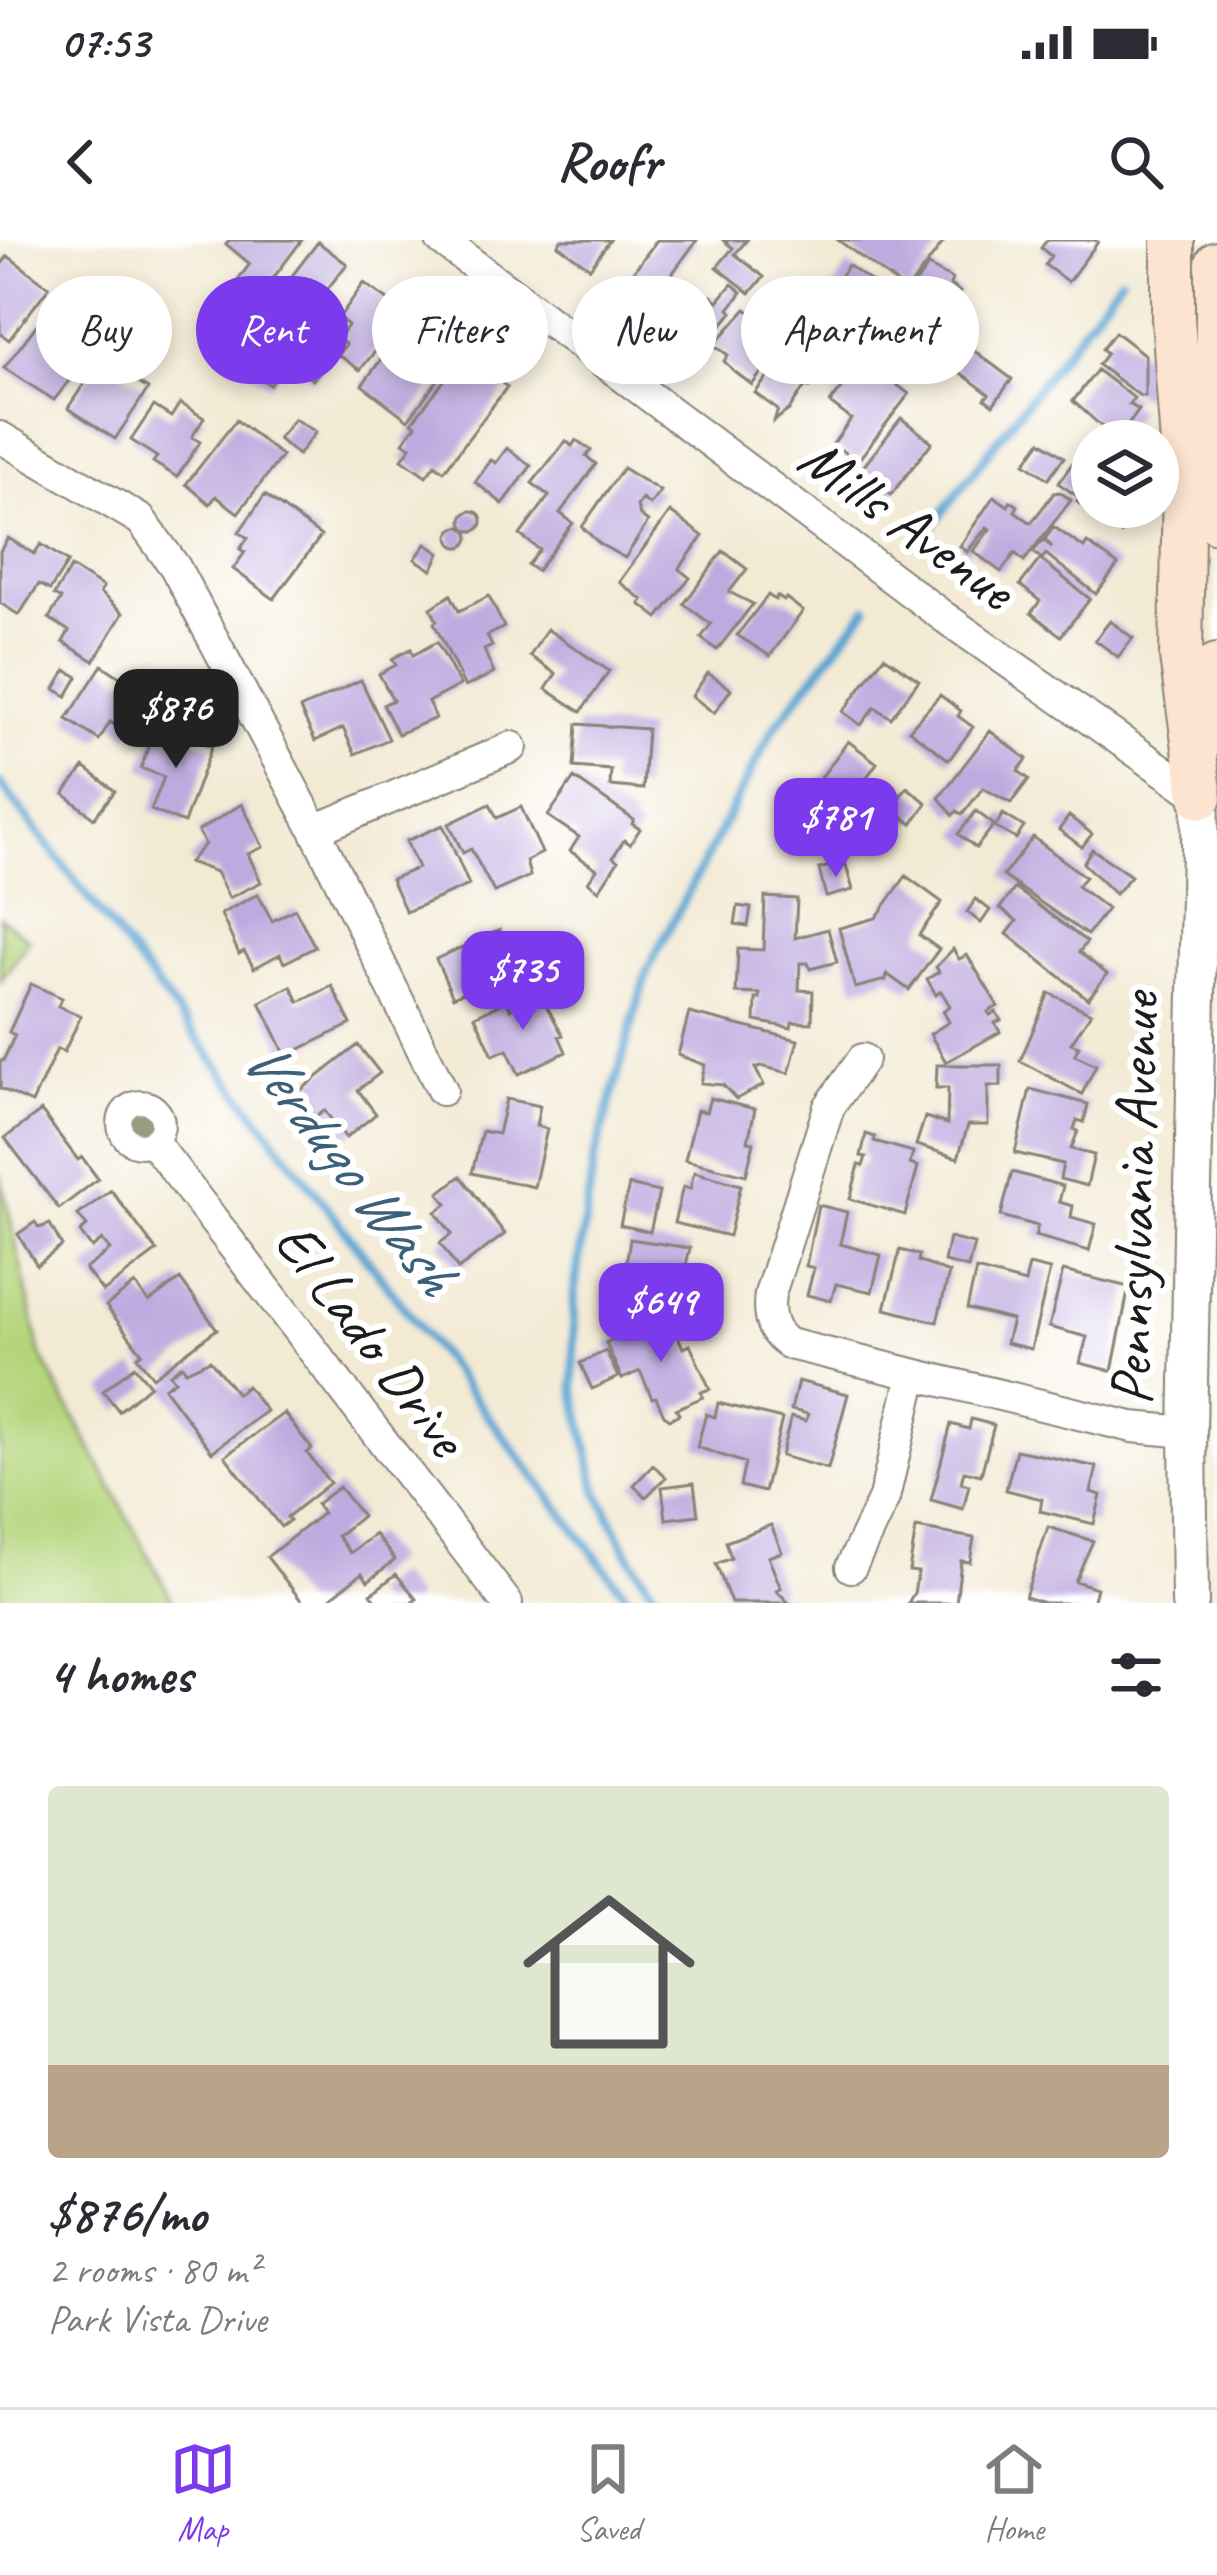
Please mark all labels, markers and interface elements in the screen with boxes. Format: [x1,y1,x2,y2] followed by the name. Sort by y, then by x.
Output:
[60,14,149,71] text: 07:53
[557,128,660,196] text: Roofr
[48,129,114,195] icon: back
[1103,129,1169,195] icon: search
[36,276,172,384] chip: Buy
[196,276,348,384] chip: Rent
[372,276,548,384] chip: Filters
[572,276,717,384] chip: New
[741,276,979,384] chip: Apartment
[785,419,1033,629] street label: Mills Avenue
[1071,420,1179,528] map controls
[1071,420,1179,528] button: layers
[105,669,247,771] pin: $876
[141,683,211,732] text: $876
[765,778,907,880] pin: $781
[801,792,871,841] text: $781
[452,931,594,1033] pin: $735
[488,945,558,994] text: $735
[1092,988,1176,1406] street label: Pennsylvania Avenue
[225,1022,477,1313] water label: Verdugo Wash
[258,1206,487,1475] street label: El Lado Drive
[590,1263,732,1365] pin: $649
[626,1277,696,1326] text: $649
[1103,1642,1169,1708] icon: filters
[48,1643,192,1707] text: 4 homes
[501,1864,717,2080] icon: home
[48,2182,206,2246] text: $876/mo
[48,2246,259,2295] text: 2 rooms · 80 m²
[48,2295,267,2344] text: Park Vista Drive
[170,2436,236,2550] tab: Map
[575,2436,641,2550] tab: Saved
[981,2436,1047,2550] tab: Home

